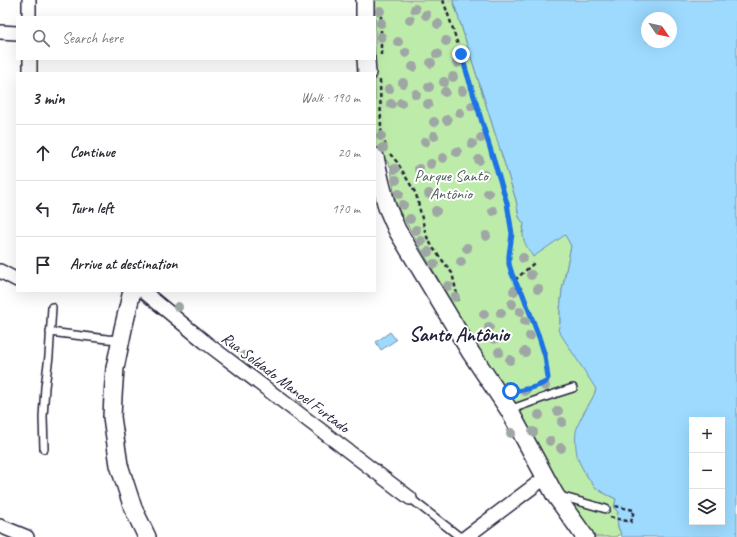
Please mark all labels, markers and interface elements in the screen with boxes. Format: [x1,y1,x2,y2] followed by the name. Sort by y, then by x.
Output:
[641,12,677,48] north arrow
[16,16,376,60] search box
[30,27,52,49] icon: search
[62,29,123,48] text: Search here
[452,45,470,63] route end
[32,88,65,109] text: 3 min
[301,90,360,106] text: Walk · 190 m
[32,142,54,164] icon: ahead
[70,143,115,162] text: Continue
[338,145,360,161] text: 20 m
[414,166,490,204] park label: Parque Santo Antônio
[32,198,54,220] icon: left
[70,199,113,218] text: Turn left
[332,201,360,217] text: 170 m
[32,254,54,276] icon: arrive
[70,255,177,274] text: Arrive at destination
[409,322,511,347] district label: Santo Antônio
[217,328,355,439] street label: Rua Soldado Manoel Furtado
[502,382,520,400] route start
[689,417,725,525] map controls
[689,417,725,453] button: +
[689,453,725,489] button: −
[689,489,725,525] button: layers

